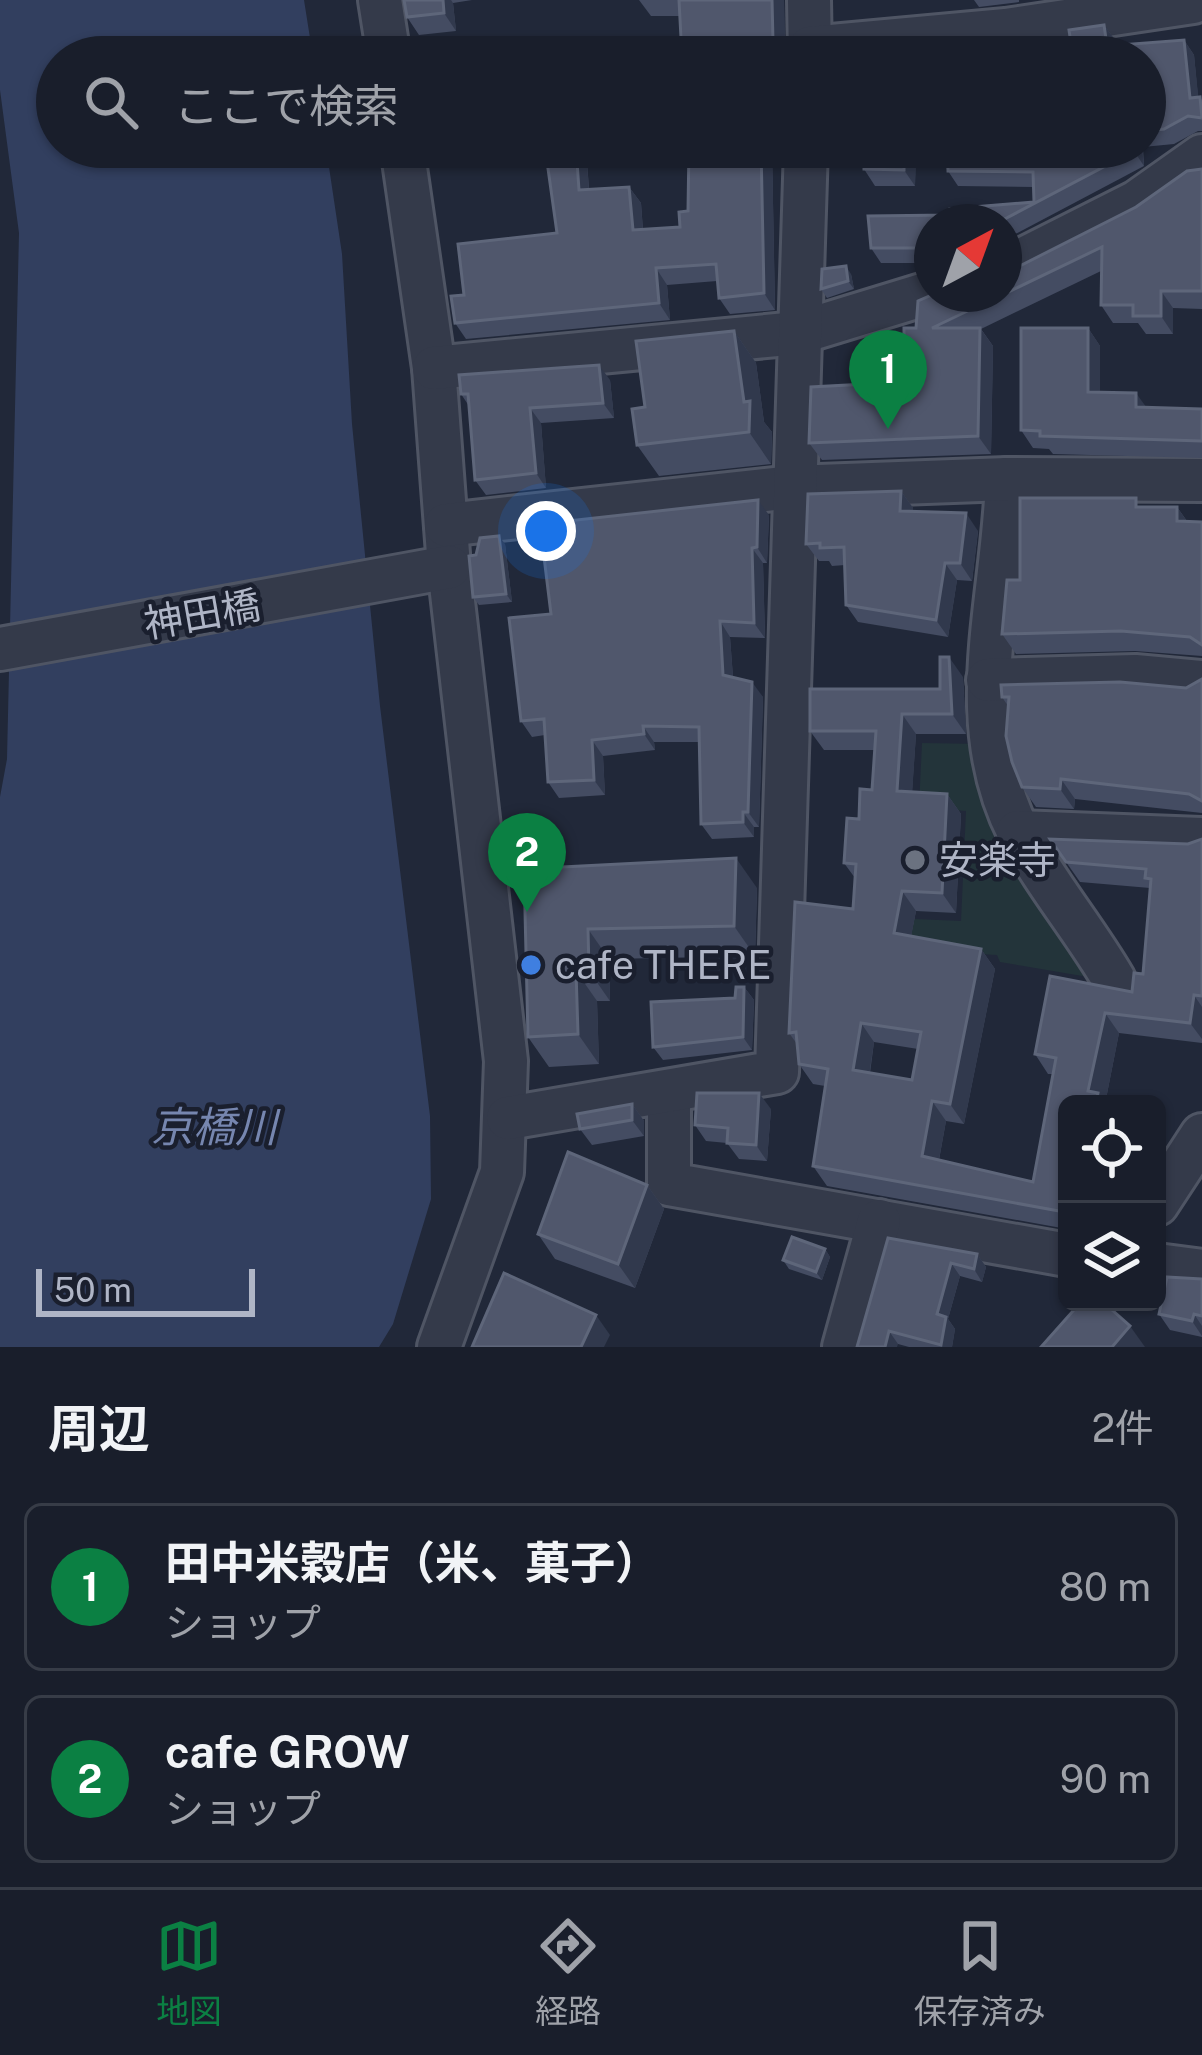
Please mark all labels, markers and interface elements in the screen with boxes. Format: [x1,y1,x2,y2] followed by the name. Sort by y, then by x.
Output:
[36,36,1166,168] search box
[78,69,144,135] icon: search
[174,79,399,132] text: ここで検索
[914,204,1022,312] north arrow
[849,330,927,429] pin: 1
[516,501,576,561] your location
[140,581,264,647] street label: 神田橋
[488,813,566,912] pin: 2
[939,837,1056,883] place label: 安楽寺
[902,847,928,873] marker: 安楽寺
[555,942,771,988] place label: cafe THERE
[518,952,544,978] marker: cafe THERE
[1058,1095,1166,1311] map controls
[1058,1095,1166,1203] button: locate
[151,1102,281,1151] water label: 京橋川
[1058,1203,1166,1311] button: layers
[36,1263,255,1316] scale bar
[54,1271,132,1309] text: 50 m
[48,1399,150,1458] text: 周辺
[1092,1405,1154,1451] text: 2件
[165,1536,660,1589] text: 田中米穀店（米、菓子）
[82,1564,98,1610] text: 1
[1059,1564,1151,1610] text: 80 m
[165,1600,321,1646] text: ショップ
[165,1725,409,1778] text: cafe GROW
[78,1756,102,1802] text: 2
[1060,1756,1151,1802] text: 90 m
[165,1786,321,1832] text: ショップ
[156,1913,222,2033] tab: 地図
[535,1913,601,2033] tab: 経路
[914,1913,1046,2033] tab: 保存済み

